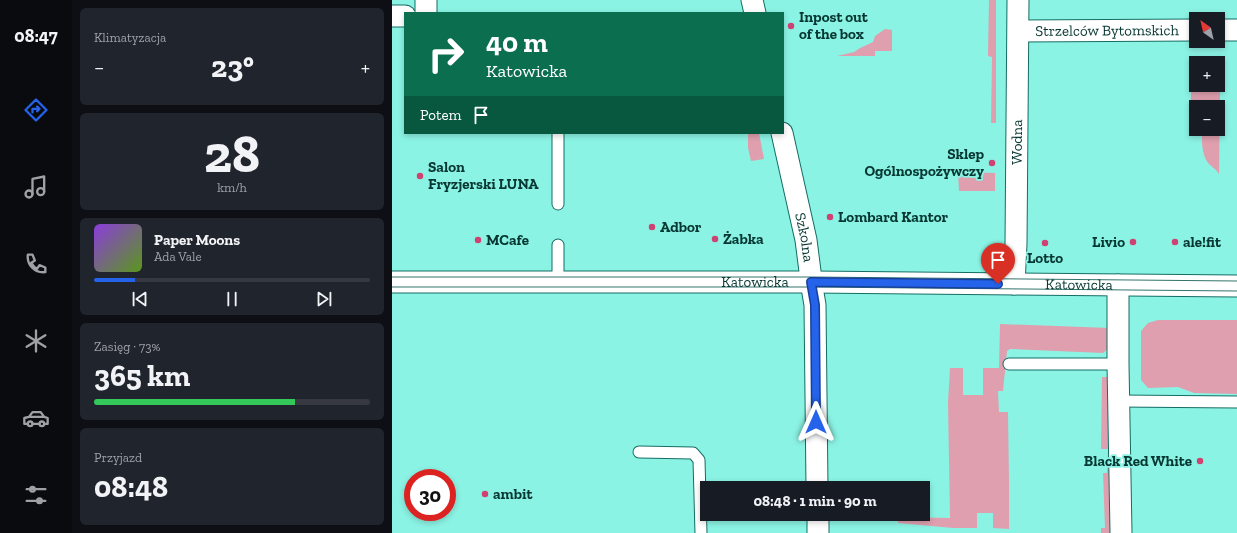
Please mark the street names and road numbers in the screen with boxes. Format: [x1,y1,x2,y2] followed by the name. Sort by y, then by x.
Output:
[1035,21,1180,40] street label: Strzelców Bytomskich
[1008,119,1026,165] street label: Wodna
[791,211,818,263] street label: Szkolna
[721,273,789,291] street label: Katowicka
[1045,275,1113,294] street label: Katowicka

